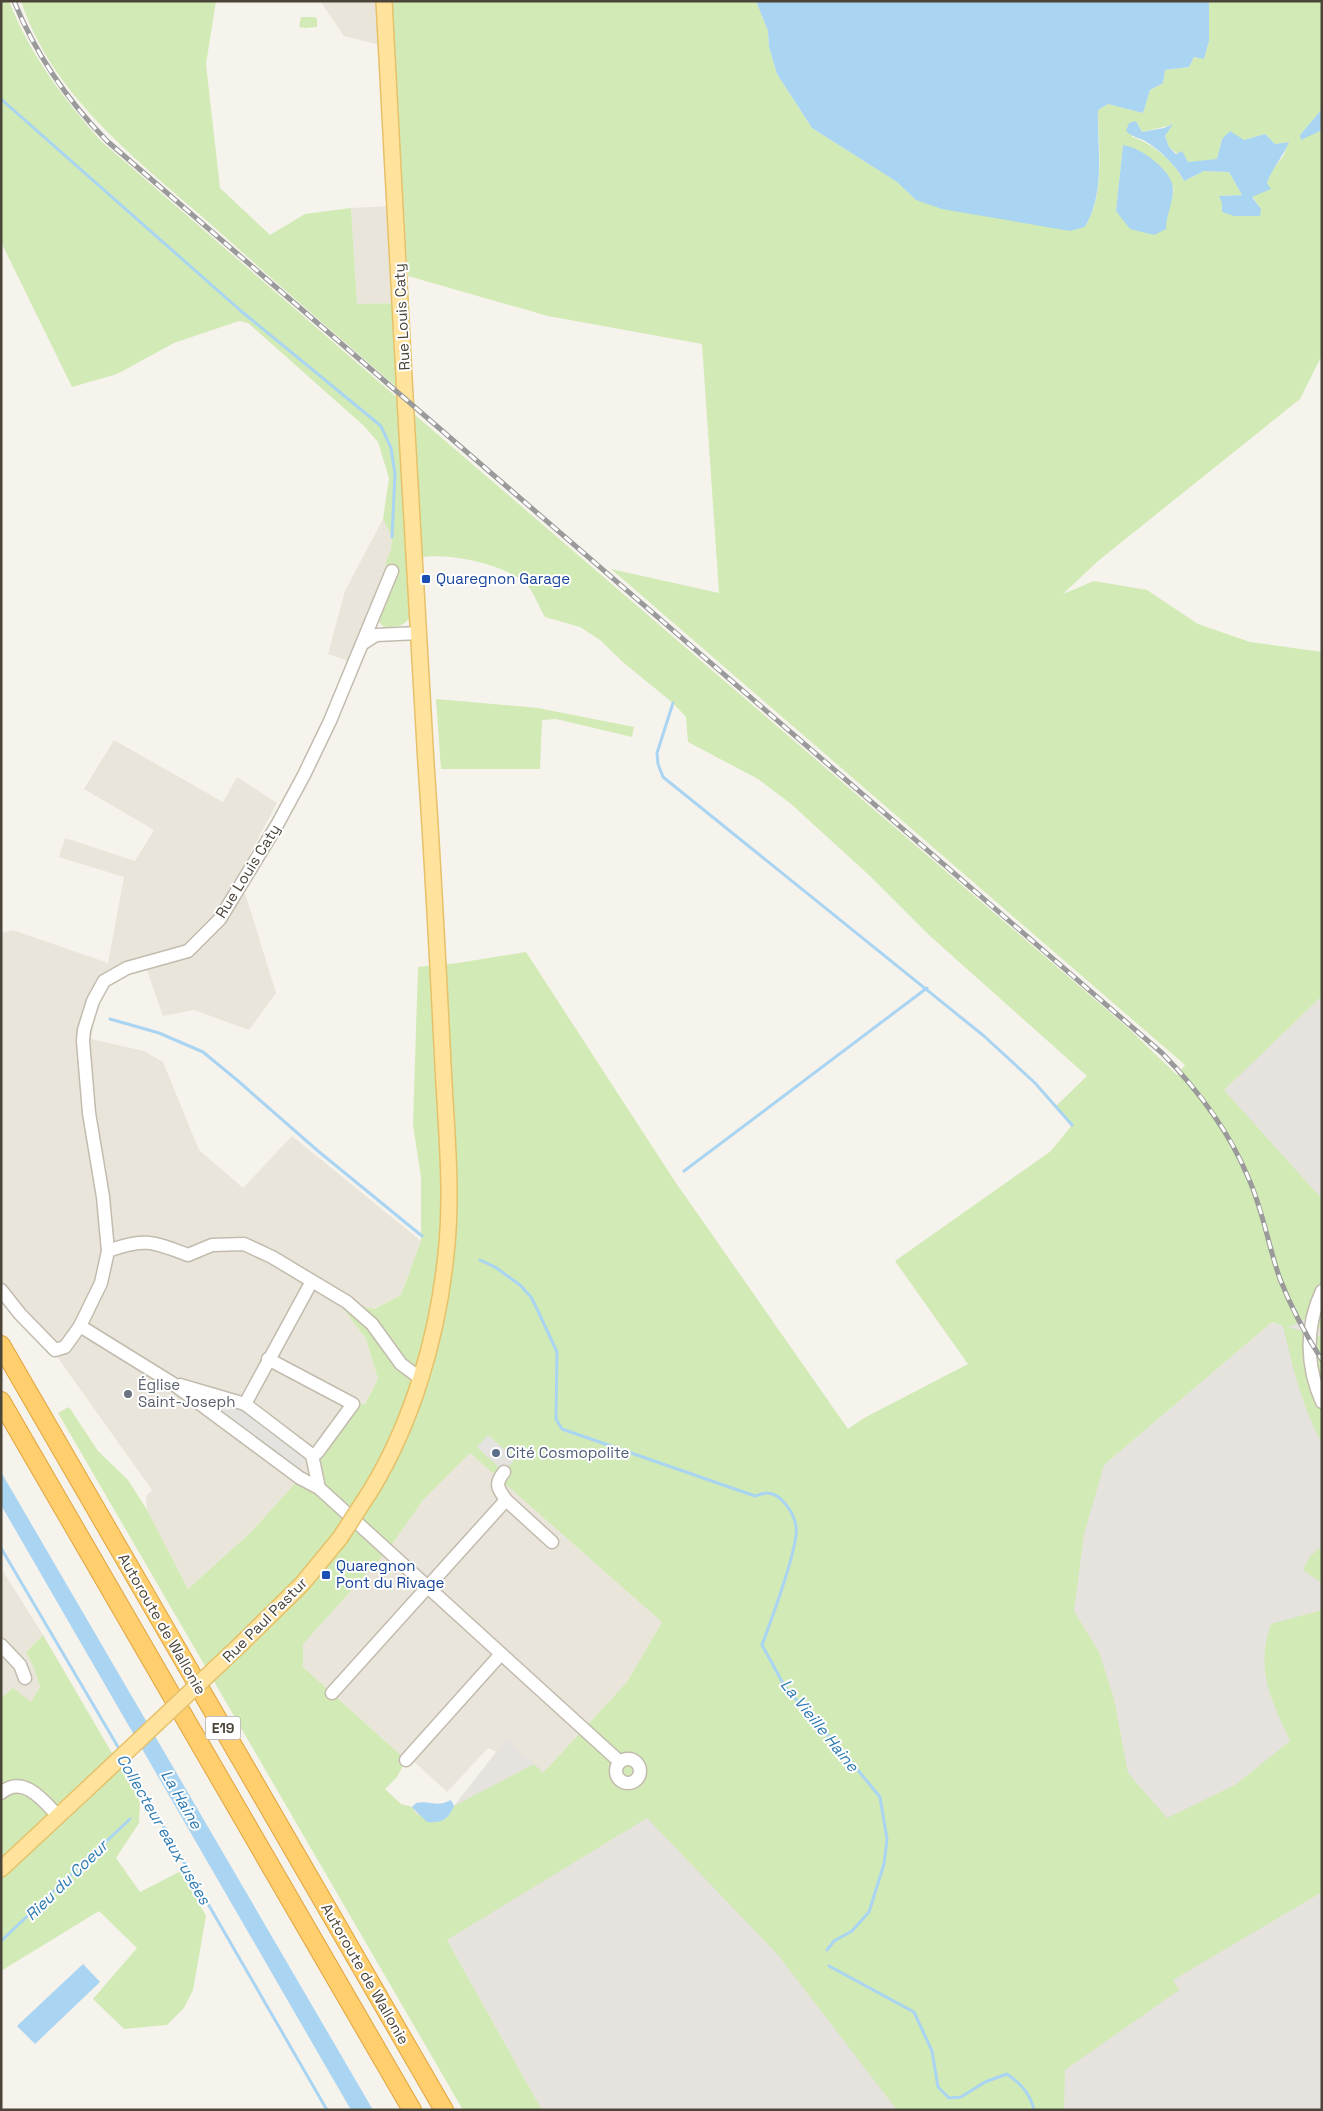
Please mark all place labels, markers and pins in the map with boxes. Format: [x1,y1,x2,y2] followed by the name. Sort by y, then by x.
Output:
[436,569,570,588] place label: Quaregnon Garage
[420,573,432,585] marker: Quaregnon Garage
[138,1375,235,1411] place label: Église Saint-Joseph
[122,1388,134,1400] marker: Église Saint-Joseph
[506,1443,630,1462] place label: Cité Cosmopolite
[490,1447,502,1459] marker: Cité Cosmopolite
[336,1556,445,1592] place label: Quaregnon Pont du Rivage
[320,1569,332,1581] marker: Quaregnon Pont du Rivage

